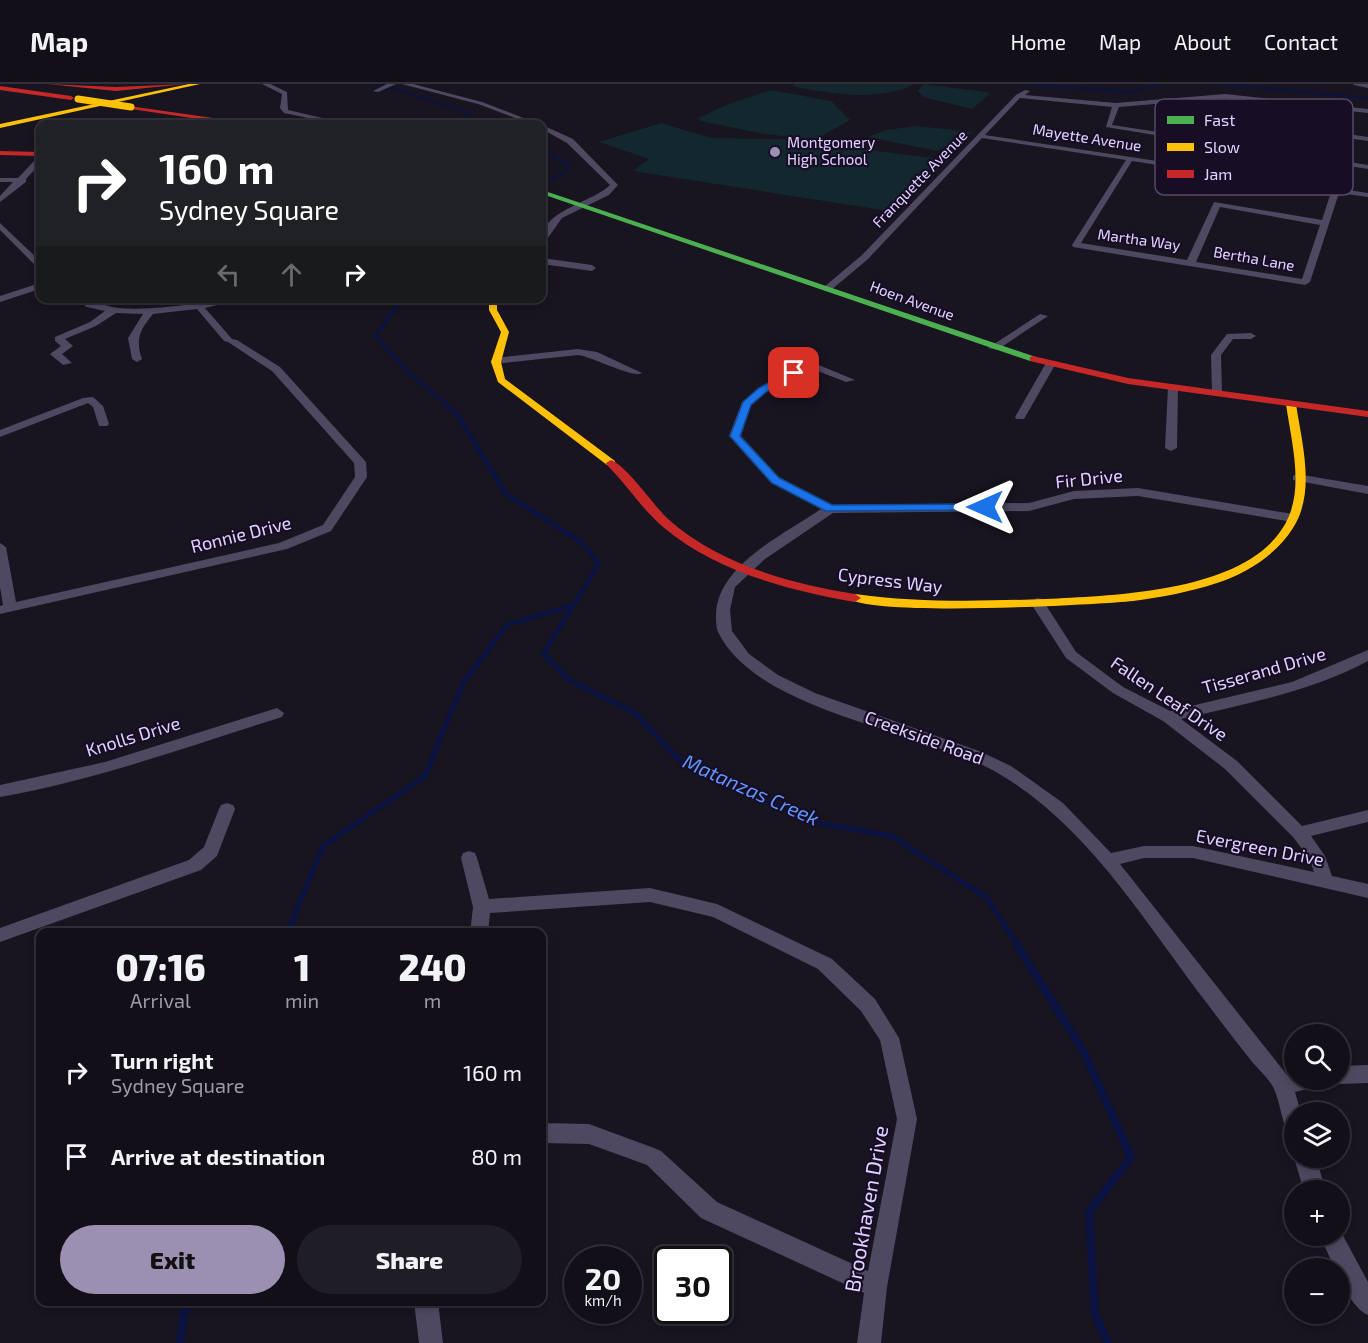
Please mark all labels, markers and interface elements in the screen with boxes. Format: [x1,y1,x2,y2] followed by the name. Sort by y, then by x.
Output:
[30,24,88,58] text: Map
[1010,29,1066,54] text: Home
[1099,29,1141,54] text: Map
[1174,29,1231,54] text: About
[1264,29,1338,54] text: Contact
[1155,99,1353,195] legend
[1204,110,1235,129] text: Fast
[1031,120,1143,155] street label: Mayette Avenue
[868,126,970,231] street label: Franquette Avenue
[787,133,875,168] place label: Montgomery High School
[1204,137,1240,156] text: Slow
[159,142,275,192] text: 160 m
[60,144,138,222] icon: right
[768,145,782,159] marker: Montgomery High School
[1204,164,1232,183] text: Jam
[159,193,339,225] text: Sydney Square
[1097,224,1182,254] street label: Martha Way
[1212,242,1296,274] street label: Bertha Lane
[212,258,245,291] icon: left
[275,258,308,291] icon: ahead
[338,258,371,291] icon: right
[868,276,957,324] street label: Hoen Avenue
[768,347,819,398] pin
[777,356,810,389] icon: arrive
[1054,464,1124,492] street label: Fir Drive
[953,475,1017,539] position arrow
[188,511,293,557] street label: Ronnie Drive
[837,563,944,597] street label: Cypress Way
[1199,642,1328,698] street label: Tisserand Drive
[1107,651,1232,745] street label: Fallen Leaf Drive
[862,705,987,769] street label: Creekside Road
[83,711,183,761] street label: Knolls Drive
[680,748,823,830] water label: Matanzas Creek
[1194,824,1326,870] street label: Evergreen Drive
[115,945,206,988] text: 07:16
[294,945,310,988] text: 1
[399,945,467,988] text: 240
[130,988,191,1012] text: Arrival
[285,988,319,1012] text: min
[424,988,441,1012] text: m
[1284,1024,1350,1324] map controls
[1284,1024,1350,1090] button: search
[111,1047,213,1073] text: Turn right
[60,1056,93,1089] icon: right
[463,1059,522,1085] text: 160 m
[111,1073,244,1097] text: Sydney Square
[1284,1102,1350,1168] button: layers
[839,1124,892,1294] street label: Brookhaven Drive
[60,1140,93,1173] icon: arrive
[111,1143,325,1169] text: Arrive at destination
[471,1143,522,1169] text: 80 m
[1284,1180,1350,1246] button: +
[60,1225,285,1294] button: Exit
[297,1225,522,1294] button: Share
[654,1246,732,1324] speed limit sign: 30
[1284,1258,1350,1324] button: −
[585,1260,621,1296] text: 20
[584,1291,622,1309] text: km/h

